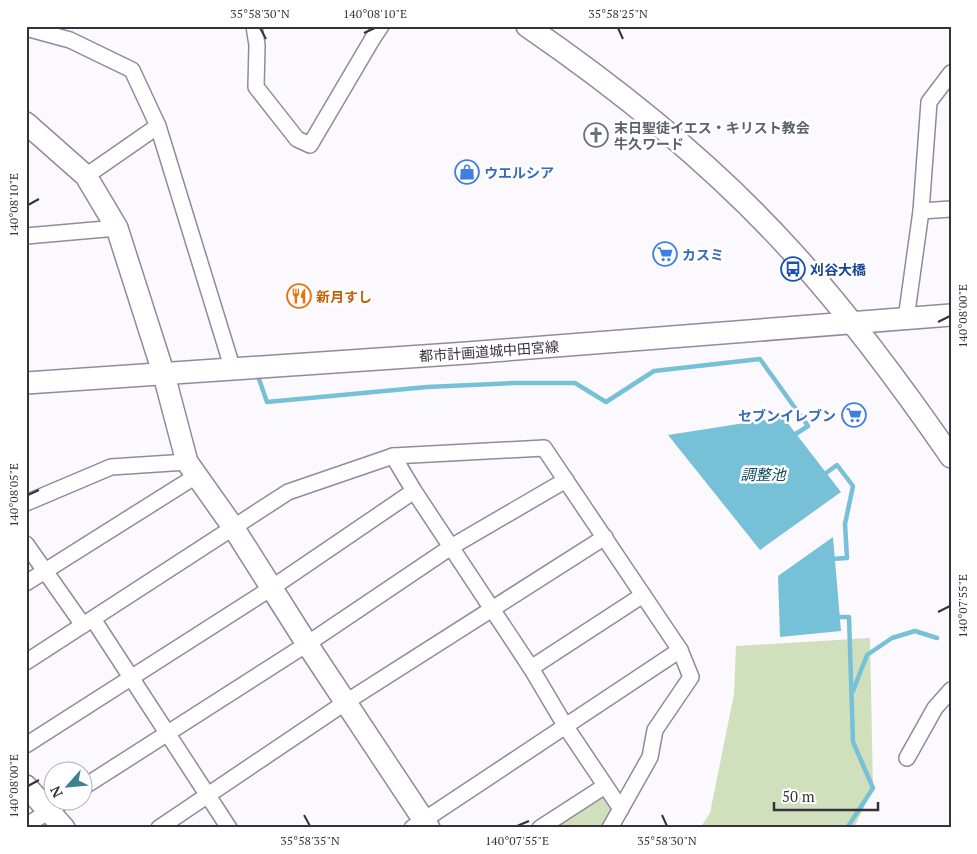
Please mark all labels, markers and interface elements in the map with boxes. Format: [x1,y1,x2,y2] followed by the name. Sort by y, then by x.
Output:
[230,6,290,21] text: 35°58'30"N
[343,6,407,21] text: 140°08'10"E
[588,6,648,21] text: 35°58'25"N
[614,118,810,153] place label: 末日聖徒イエス・キリスト教会 牛久ワード
[583,122,609,148] church icon: 末日聖徒イエス・キリスト教会 牛久ワード
[454,159,480,185] shop icon: ウエルシア
[484,163,554,182] place label: ウエルシア
[6,173,21,237] text: 140°08'10"E
[652,241,678,267] supermarket icon: カスミ
[682,245,724,264] place label: カスミ
[780,256,806,282] bus stop icon: 刈谷大橋
[810,260,866,279] place label: 刈谷大橋
[286,283,312,309] restaurant icon: 新月すし
[955,284,970,348] text: 140°08'00"E
[316,287,372,306] place label: 新月すし
[419,337,559,365] street label: 都市計画道城中田宮線
[841,402,867,428] supermarket icon: セブンイレブン
[738,406,836,425] place label: セブンイレブン
[6,463,21,527] text: 140°08'05"E
[740,464,787,484] water label: 調整池
[955,574,970,638] text: 140°07'55"E
[6,754,21,818] text: 140°08'00"E
[42,762,92,812] north arrow
[774,779,878,811] scale bar
[45,783,67,801] text: N
[782,786,815,806] text: 50 m
[280,833,340,848] text: 35°58'35"N
[485,833,549,848] text: 140°07'55"E
[637,833,697,848] text: 35°58'30"N

